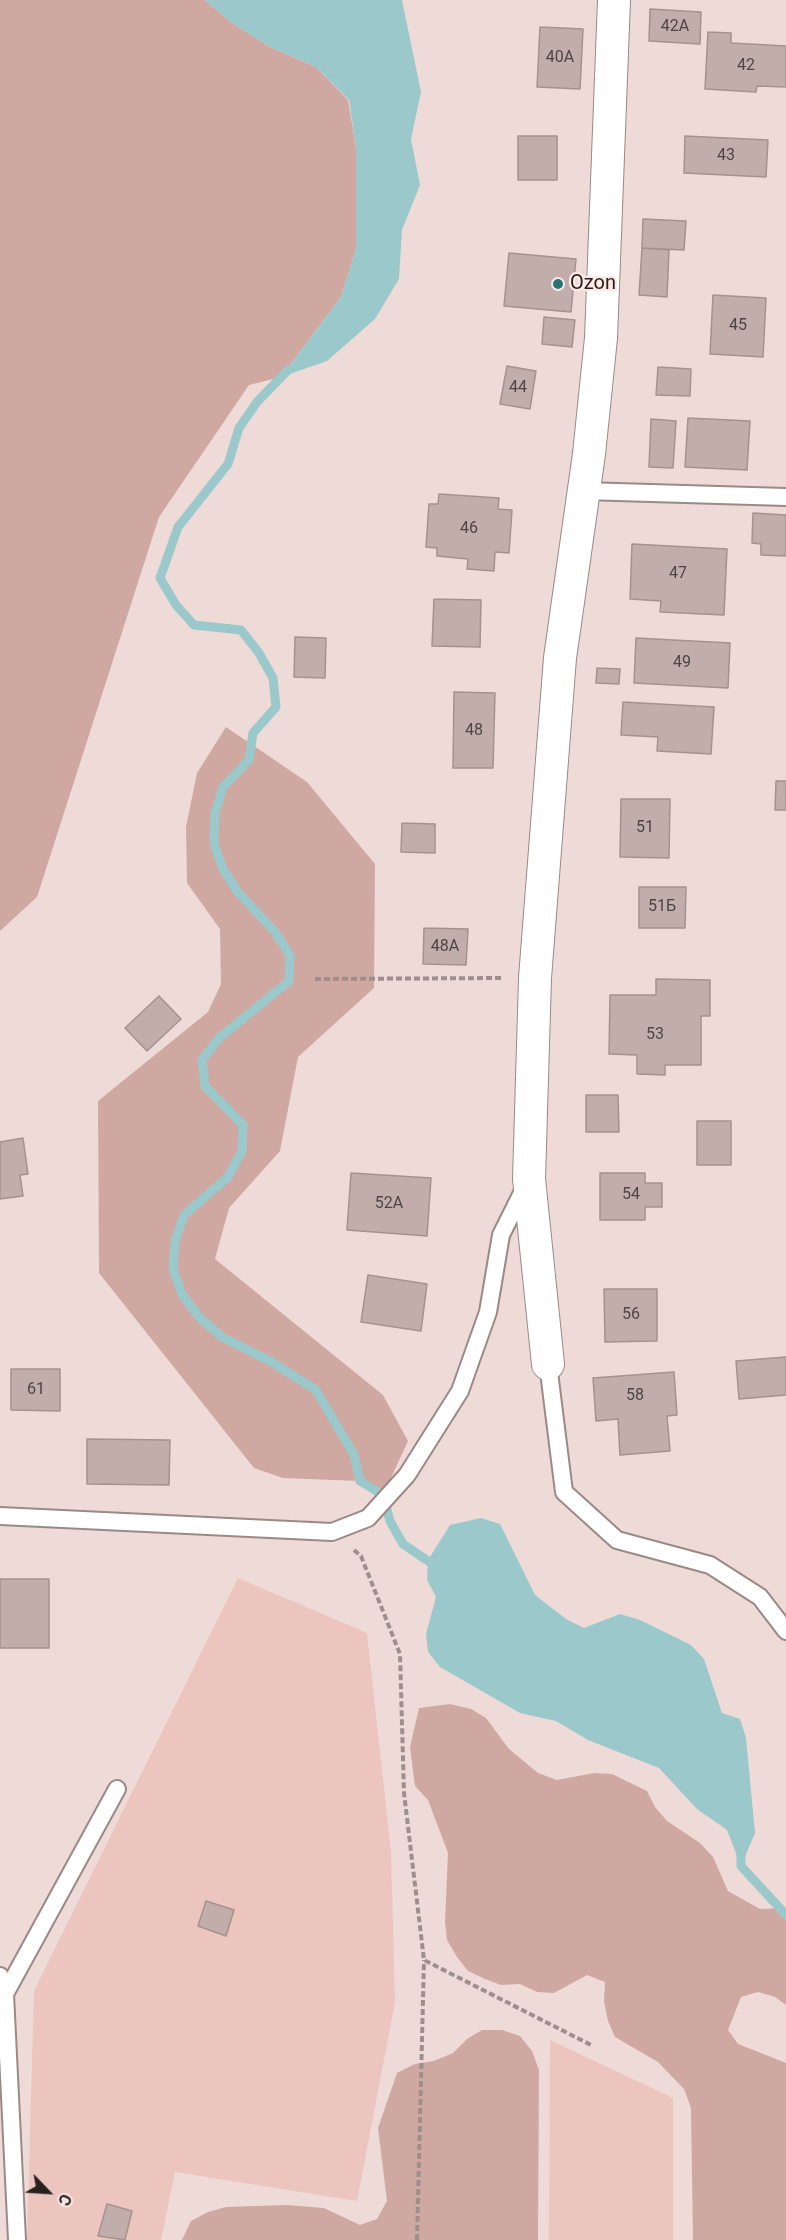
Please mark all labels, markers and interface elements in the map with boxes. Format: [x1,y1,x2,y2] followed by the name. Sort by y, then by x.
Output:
[661,17,689,37] house number: 42А
[546,48,574,68] house number: 40А
[737,56,755,76] house number: 42
[717,146,735,166] house number: 43
[570,272,616,296] place label: Ozon
[551,277,565,291] marker: Ozon
[729,316,747,336] house number: 45
[509,378,527,398] house number: 44
[460,519,478,539] house number: 46
[669,564,687,584] house number: 47
[673,653,691,673] house number: 49
[465,721,483,741] house number: 48
[636,818,654,838] house number: 51
[648,897,676,917] house number: 51Б
[431,937,459,957] house number: 48А
[646,1025,664,1045] house number: 53
[622,1185,640,1205] house number: 54
[375,1194,403,1214] house number: 52А
[622,1305,640,1325] house number: 56
[27,1380,45,1400] house number: 61
[626,1386,644,1406] house number: 58
[18,2162,78,2222] north arrow
[54,2191,76,2209] text: С

